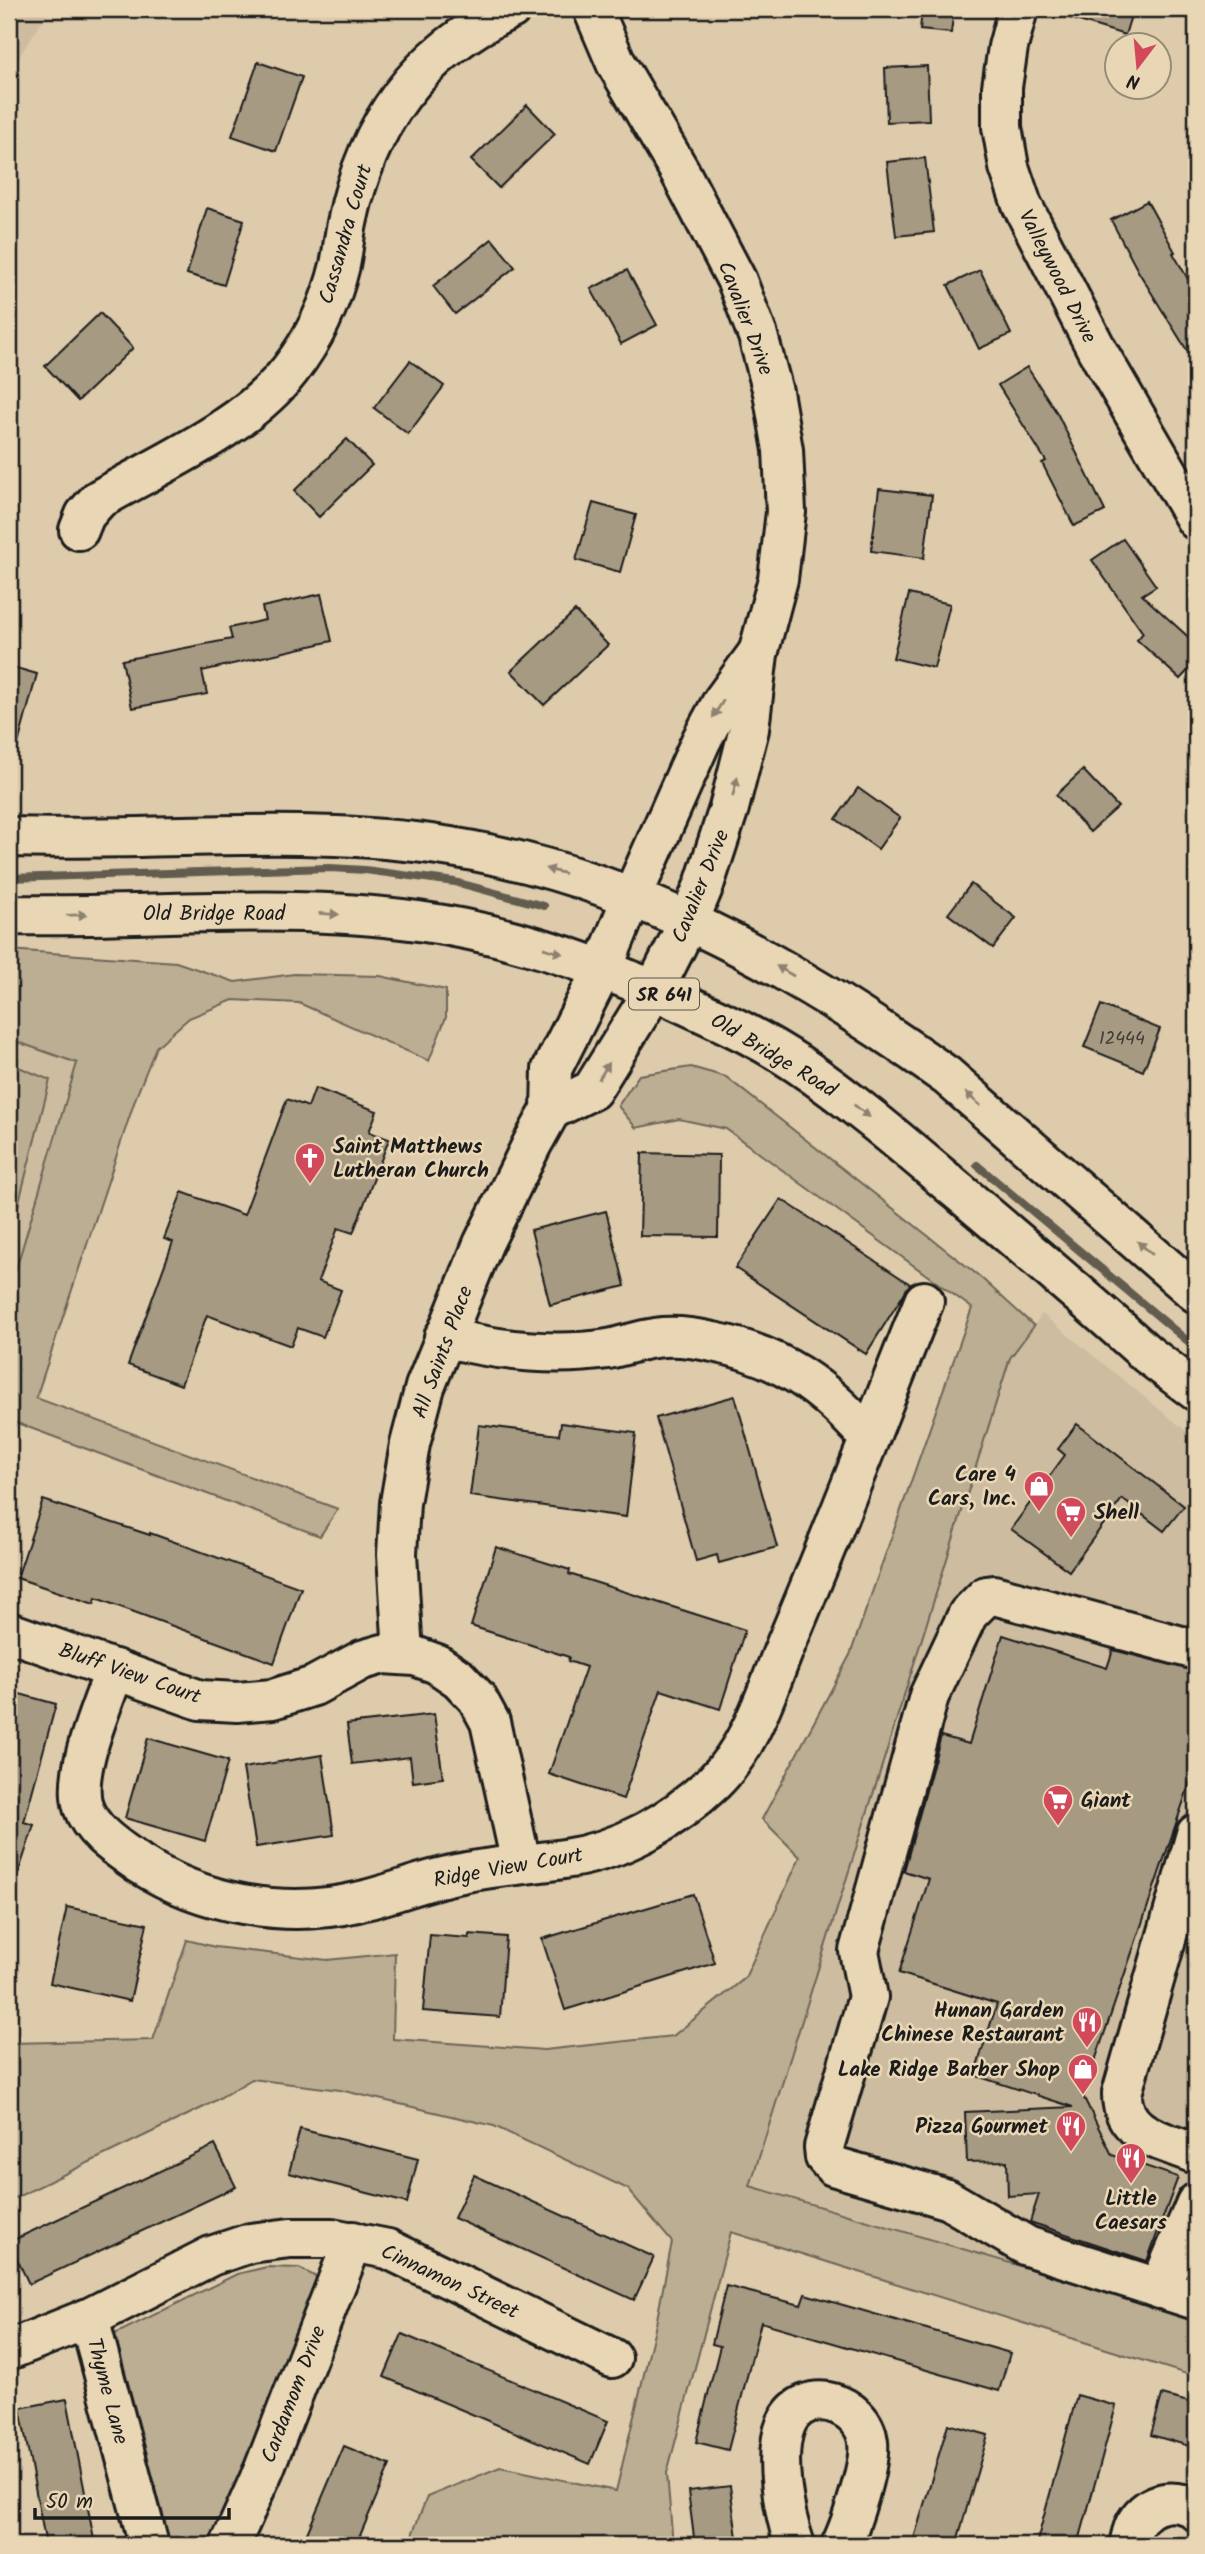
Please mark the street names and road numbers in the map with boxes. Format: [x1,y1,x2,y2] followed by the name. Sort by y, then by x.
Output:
[311,160,382,308] street label: Cassandra Court
[1009,204,1105,350] street label: Valleywood Drive
[708,257,782,381] street label: Cavalier Drive
[664,824,739,948] street label: Cavalier Drive
[143,898,286,931] street label: Old Bridge Road
[629,978,699,1010] road number: SR 641
[704,1005,843,1107] street label: Old Bridge Road
[404,1281,483,1424] street label: All Saints Place
[54,1635,206,1714] street label: Bluff View Court
[431,1839,586,1898] street label: Ridge View Court
[375,2236,525,2329] street label: Cinnamon Street
[253,2320,336,2468] street label: Cardamom Drive
[77,2335,137,2449] street label: Thyme Lane

